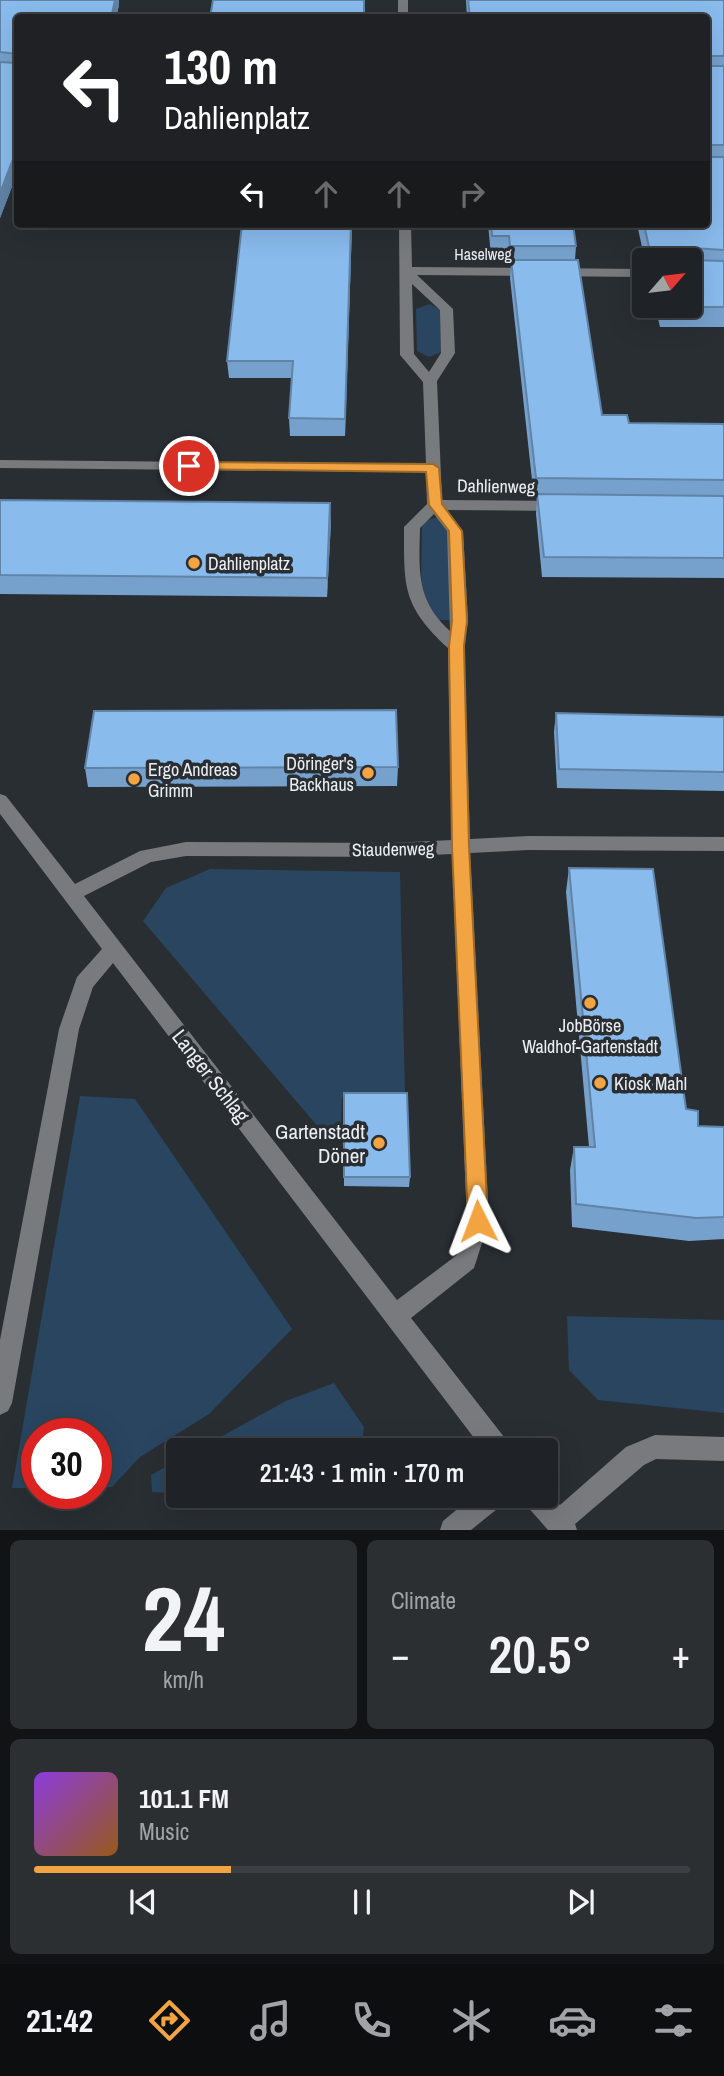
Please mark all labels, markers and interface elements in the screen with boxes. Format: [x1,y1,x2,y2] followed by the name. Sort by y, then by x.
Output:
[164,33,278,99] text: 130 m
[49,42,140,133] icon: left
[164,96,310,139] text: Dahlienplatz
[234,175,272,213] icon: left
[307,175,345,213] icon: ahead
[380,175,418,213] icon: ahead
[453,175,491,213] icon: right
[454,243,512,265] street label: Haselweg
[632,248,702,318] north arrow
[632,248,702,318] map controls
[159,436,219,496] pin
[170,447,208,485] icon: arrive
[457,473,536,499] street label: Dahlienweg
[208,551,290,576] place label: Dahlienplatz
[186,555,202,571] marker: Dahlienplatz
[286,751,354,797] place label: Döringer's Backhaus
[148,757,237,803] place label: Ergo Andreas Grimm
[360,765,376,781] marker: Döringer's Backhaus
[126,771,142,787] marker: Ergo Andreas Grimm
[352,836,435,862] street label: Staudenweg
[582,995,598,1011] marker: JobBörse Waldhof-Gartenstadt
[522,1013,658,1059] place label: JobBörse Waldhof-Gartenstadt
[165,1023,257,1129] street label: Langer Schlag
[614,1071,687,1096] place label: Kiosk Mahl
[592,1075,608,1091] marker: Kiosk Mahl
[275,1117,365,1170] place label: Gartenstadt Döner
[371,1135,387,1151] marker: Gartenstadt Döner
[441,1184,515,1258] position arrow
[21,1418,112,1509] speed limit sign: 30
[260,1455,464,1490] text: 21:43 · 1 min · 170 m
[142,1557,225,1679] text: 24
[391,1585,456,1616] text: Climate
[489,1619,592,1689] text: 20.5°
[391,1629,409,1680] text: −
[672,1629,690,1680] text: +
[163,1664,204,1695] text: km/h
[139,1781,229,1816] text: 101.1 FM
[139,1816,189,1847] text: Music
[124,1883,162,1921] icon: previous
[343,1883,381,1921] icon: pause
[562,1883,600,1921] icon: next
[145,1996,194,2045] icon: directions
[246,1996,295,2045] icon: music
[347,1996,396,2045] icon: phone
[447,1996,496,2045] icon: climate
[548,1996,597,2045] icon: car
[649,1996,698,2045] icon: filters
[26,1999,93,2042] text: 21:42

